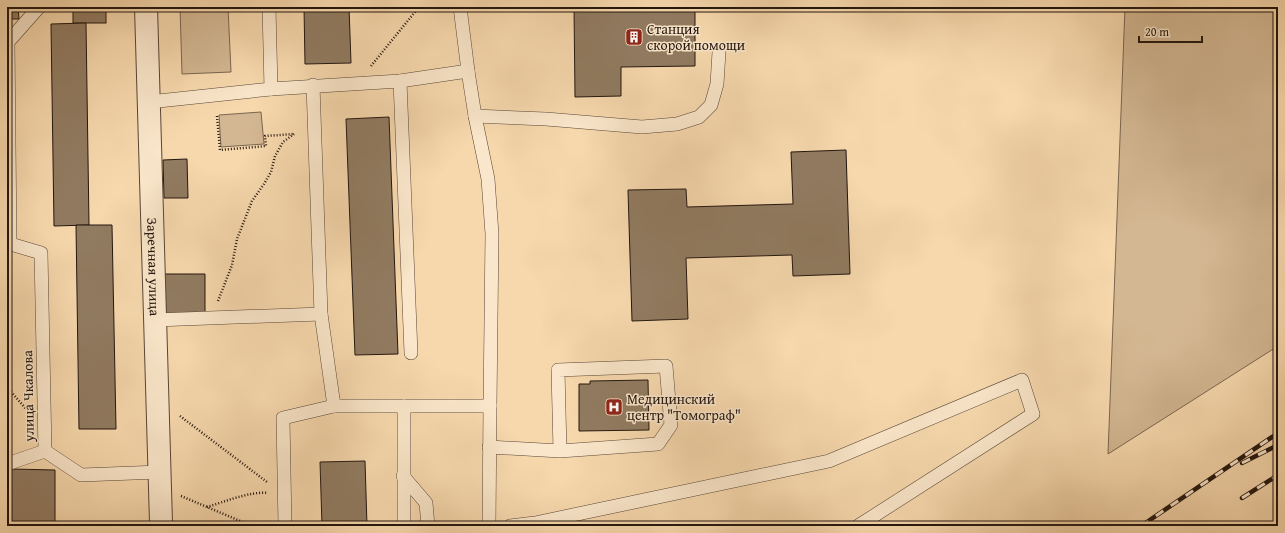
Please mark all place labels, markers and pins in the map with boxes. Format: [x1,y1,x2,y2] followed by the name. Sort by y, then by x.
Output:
[647,19,745,55] place label: Станция скорой помощи
[624,27,644,47] building icon: Станция скорой помощи
[627,389,741,425] place label: Медицинский центр "Томограф"
[604,397,624,417] hospital icon: Медицинский центр "Томограф"

